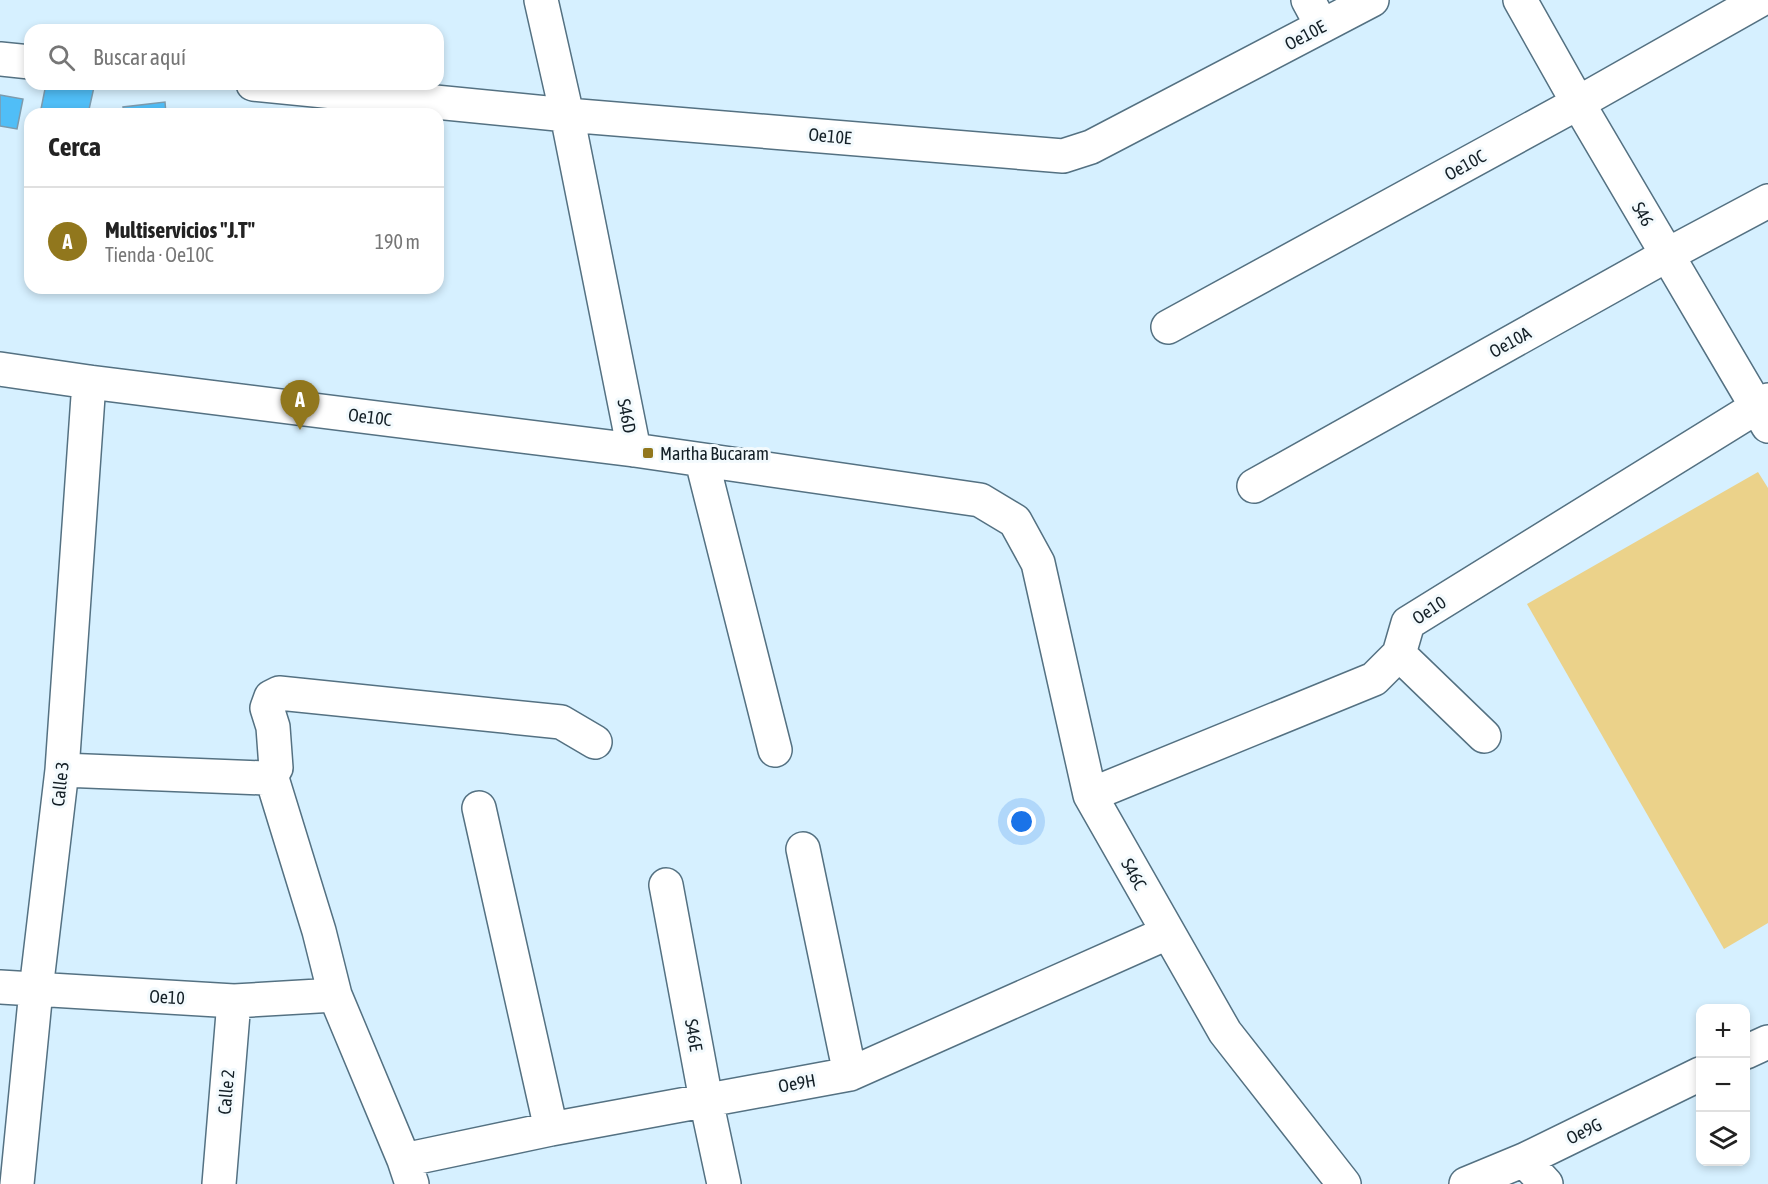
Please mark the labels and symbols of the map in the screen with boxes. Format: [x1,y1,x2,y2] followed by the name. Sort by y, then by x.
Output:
[1281,15,1329,54] street label: Oe10E
[808,124,853,148] street label: Oe10E
[1441,145,1489,185] street label: Oe10C
[1628,198,1658,230] street label: S46
[1485,322,1535,362] street label: Oe10A
[280,380,320,430] pin: A
[613,397,641,435] street label: S46D
[347,404,393,430] street label: Oe10C
[660,443,769,464] place label: Martha Bucaram
[641,446,655,460] marker: Martha Bucaram
[1408,591,1450,629] street label: Oe10
[47,761,73,807] street label: Calle 3
[1007,807,1036,836] your location
[1117,855,1151,893] street label: S46C
[149,986,185,1008] street label: Oe10
[681,1017,707,1053] street label: S46E
[214,1069,238,1115] street label: Calle 2
[777,1069,817,1097] street label: Oe9H
[1563,1114,1605,1148] street label: Oe9G

